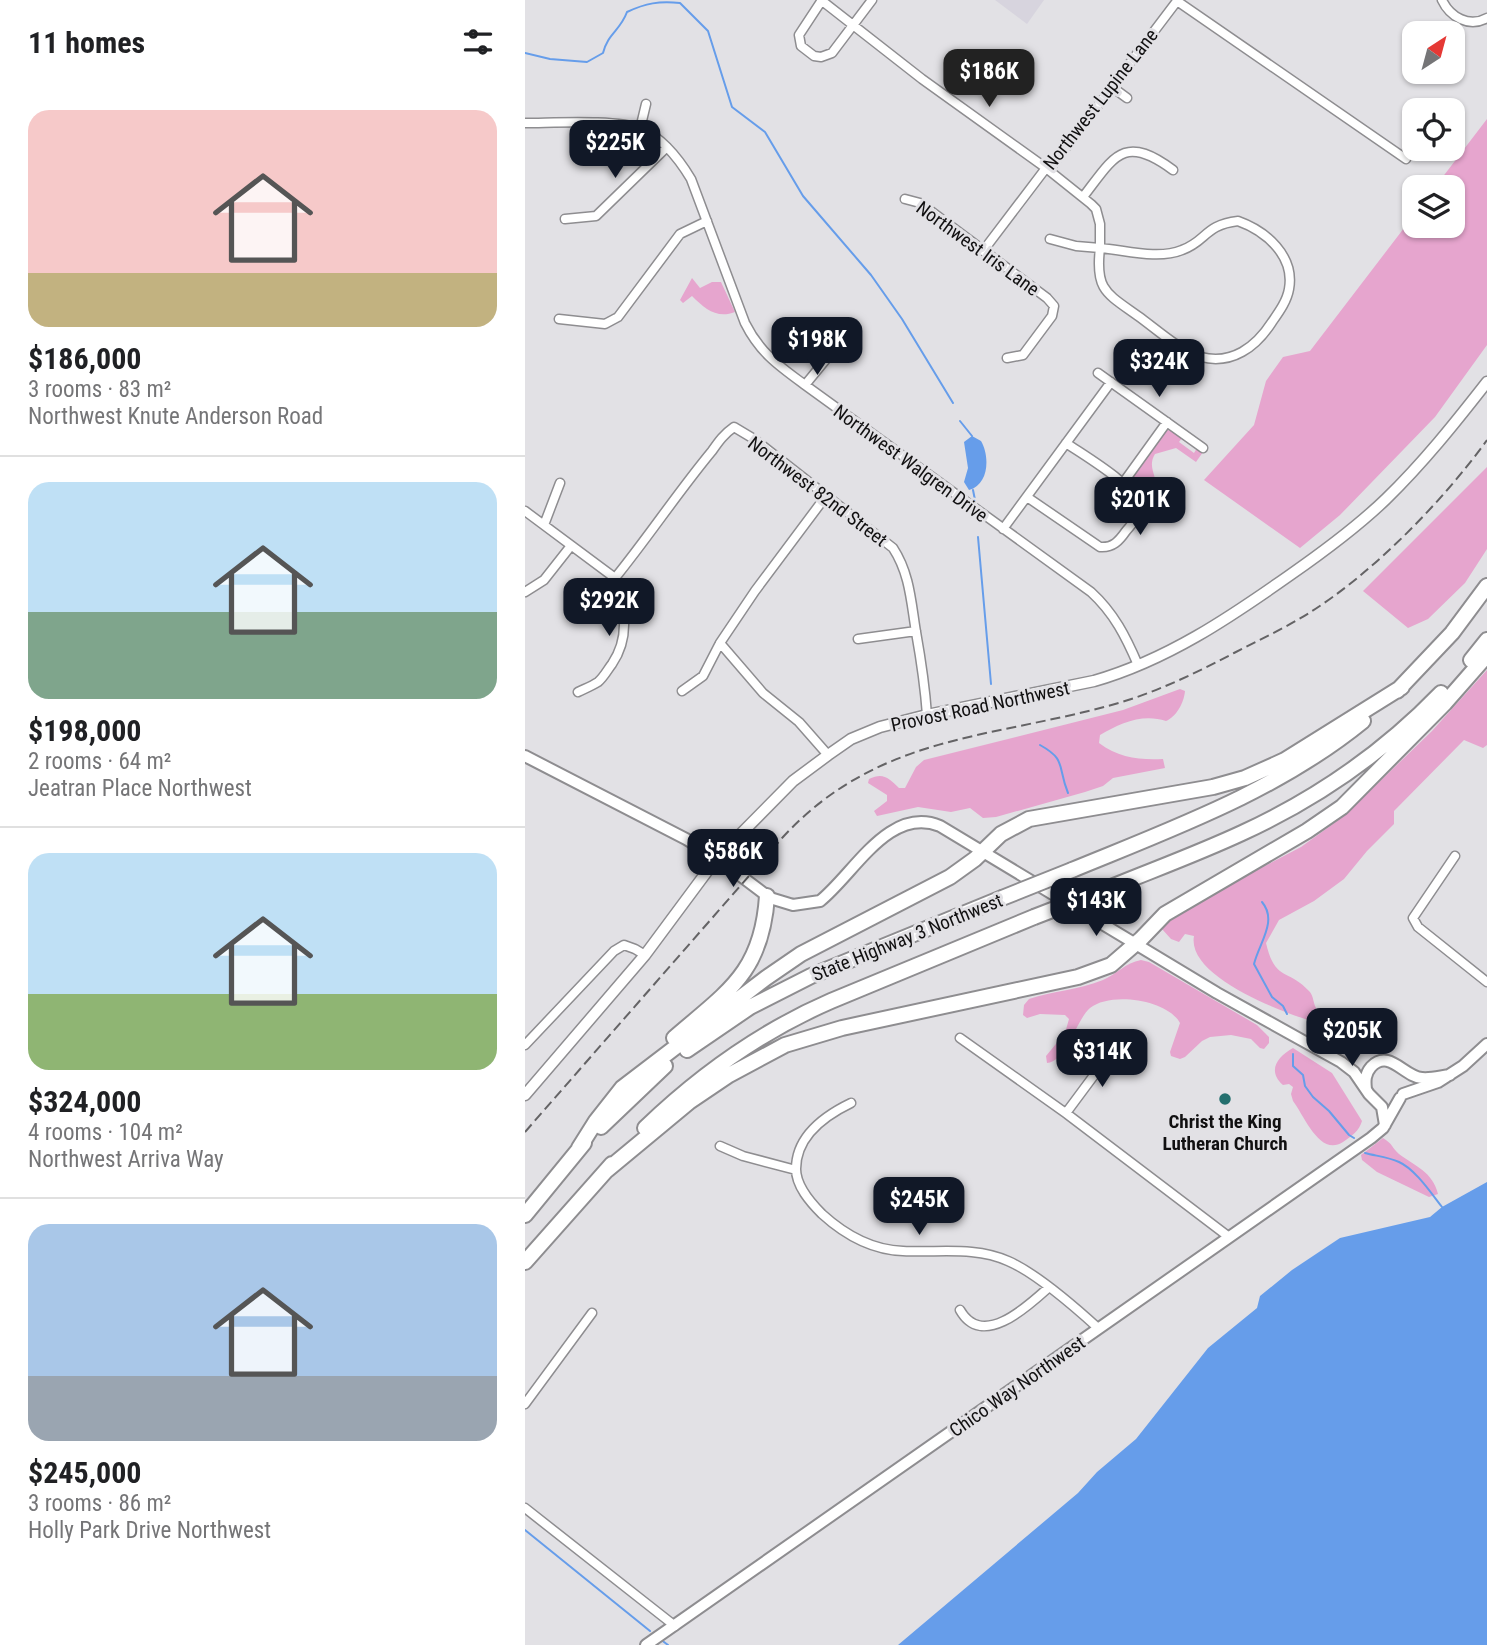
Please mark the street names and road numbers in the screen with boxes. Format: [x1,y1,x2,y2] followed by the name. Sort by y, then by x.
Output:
[1038,24,1163,174] street label: Northwest Lupine Lane
[912,196,1044,301] street label: Northwest Iris Lane
[829,400,992,527] street label: Northwest Walgren Drive
[743,431,892,551] street label: Northwest 82nd Street
[889,676,1072,737] street label: Provost Road Northwest
[809,889,1006,986] street label: State Highway 3 Northwest
[945,1331,1090,1442] street label: Chico Way Northwest

